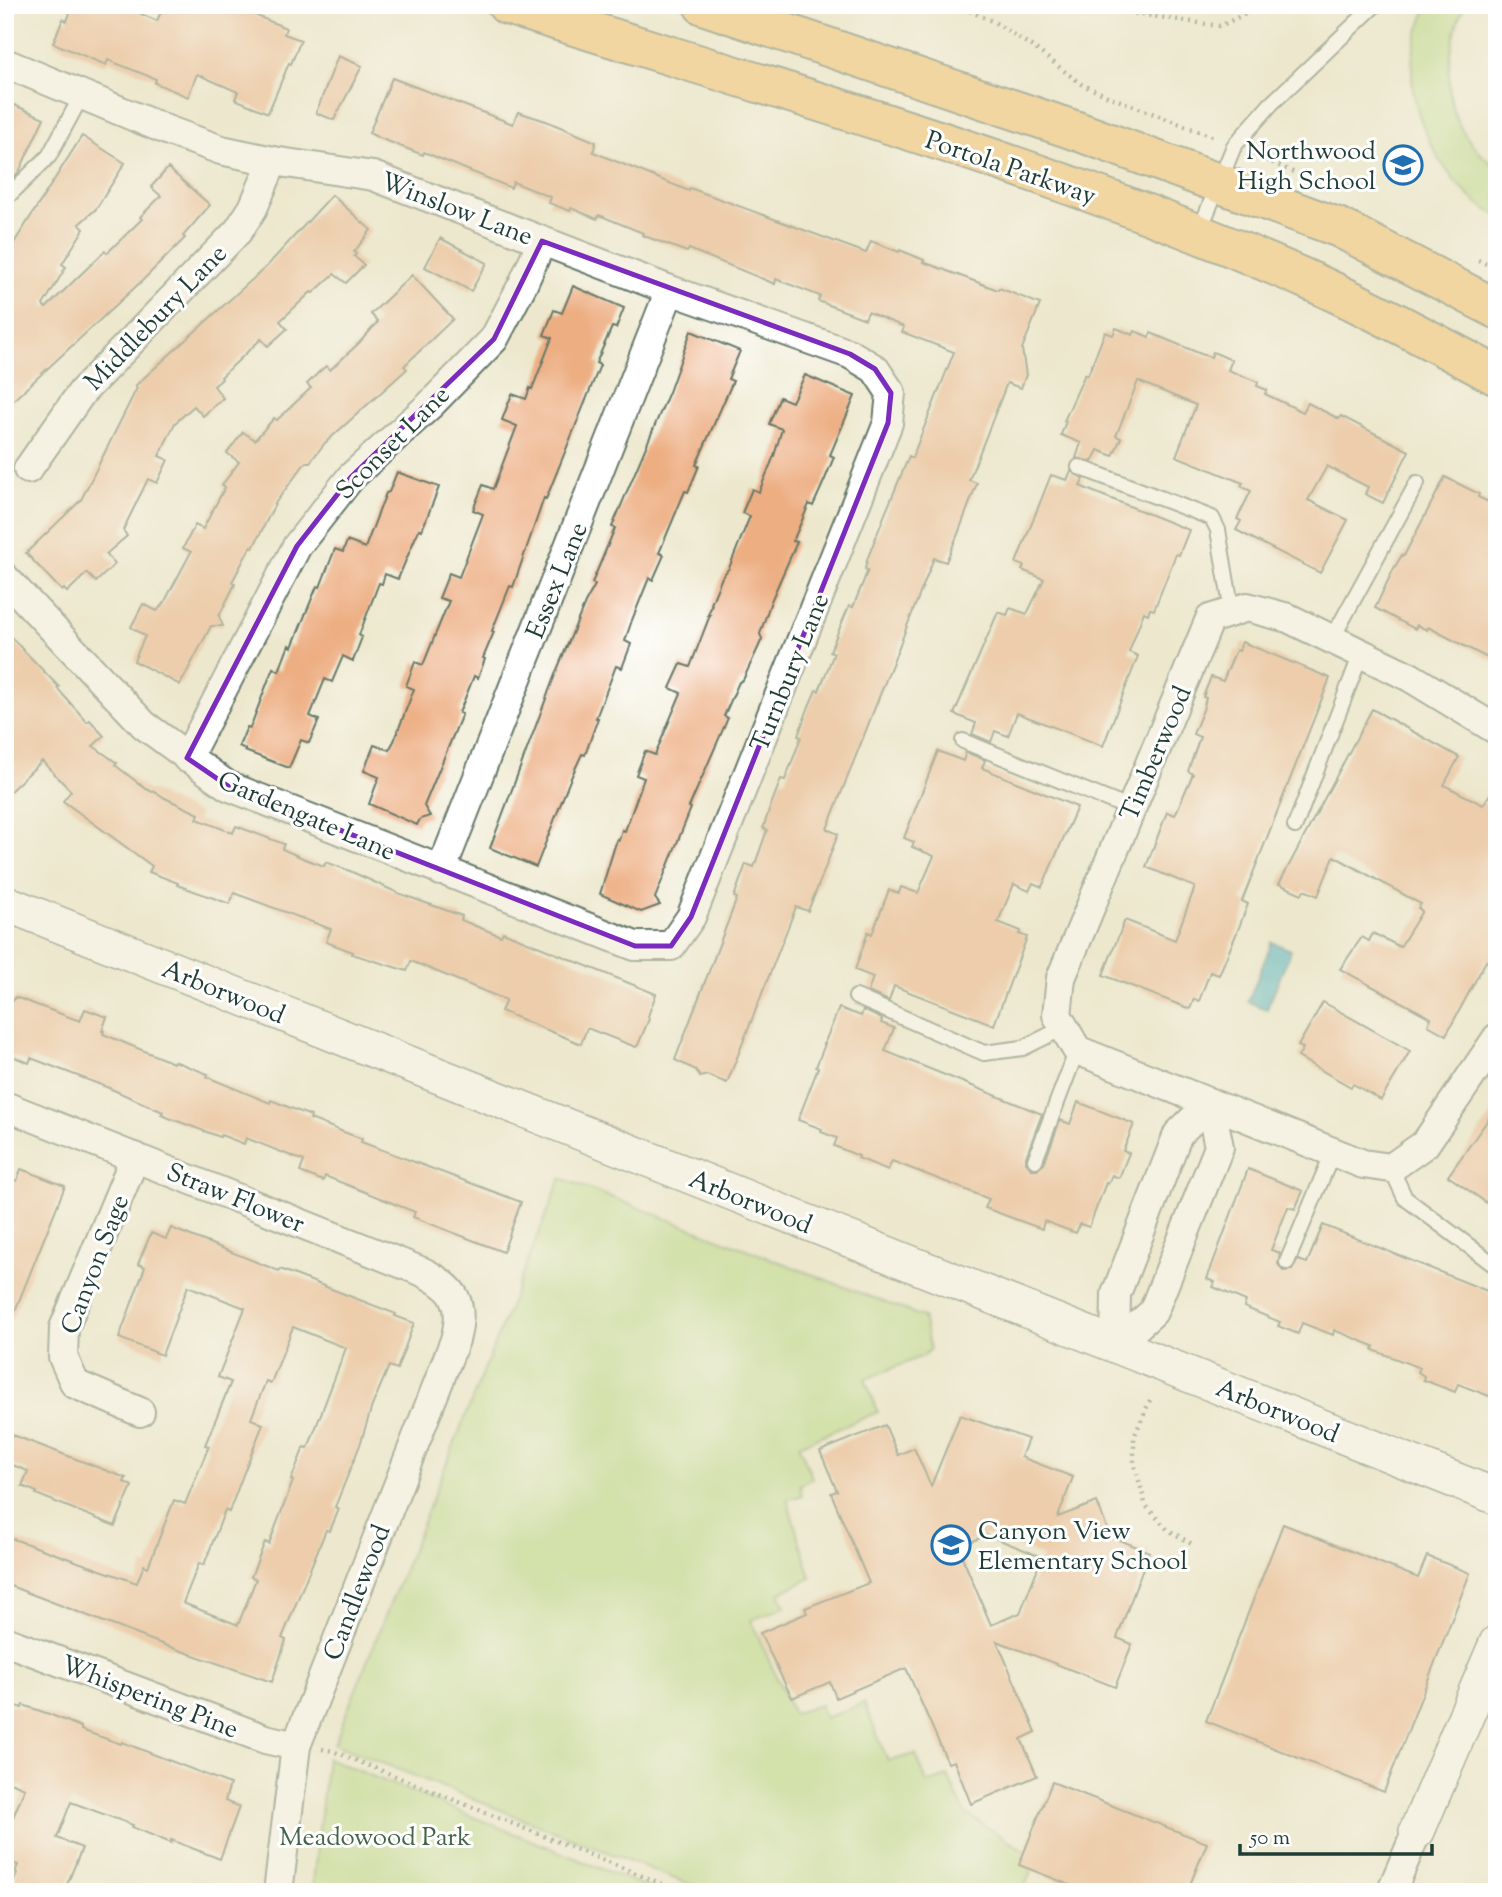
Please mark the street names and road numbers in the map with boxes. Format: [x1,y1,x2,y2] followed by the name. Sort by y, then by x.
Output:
[920,123,1101,216] street label: Portola Parkway
[374,164,538,256] street label: Winslow Lane
[77,237,237,400] street label: Middlebury Lane
[328,378,459,509] street label: Sconset Lane
[518,517,598,645] street label: Essex Lane
[743,588,840,758] street label: Turnbury Lane
[1112,680,1202,827] street label: Timberwood
[211,763,401,871] street label: Gardengate Lane
[156,952,291,1035] street label: Arborwood
[160,1155,310,1244] street label: Straw Flower
[683,1162,818,1245] street label: Arborwood
[53,1190,140,1340] street label: Canyon Sage
[1210,1371,1345,1454] street label: Arborwood
[315,1519,401,1666] street label: Candlewood
[55,1647,243,1749] street label: Whispering Pine

